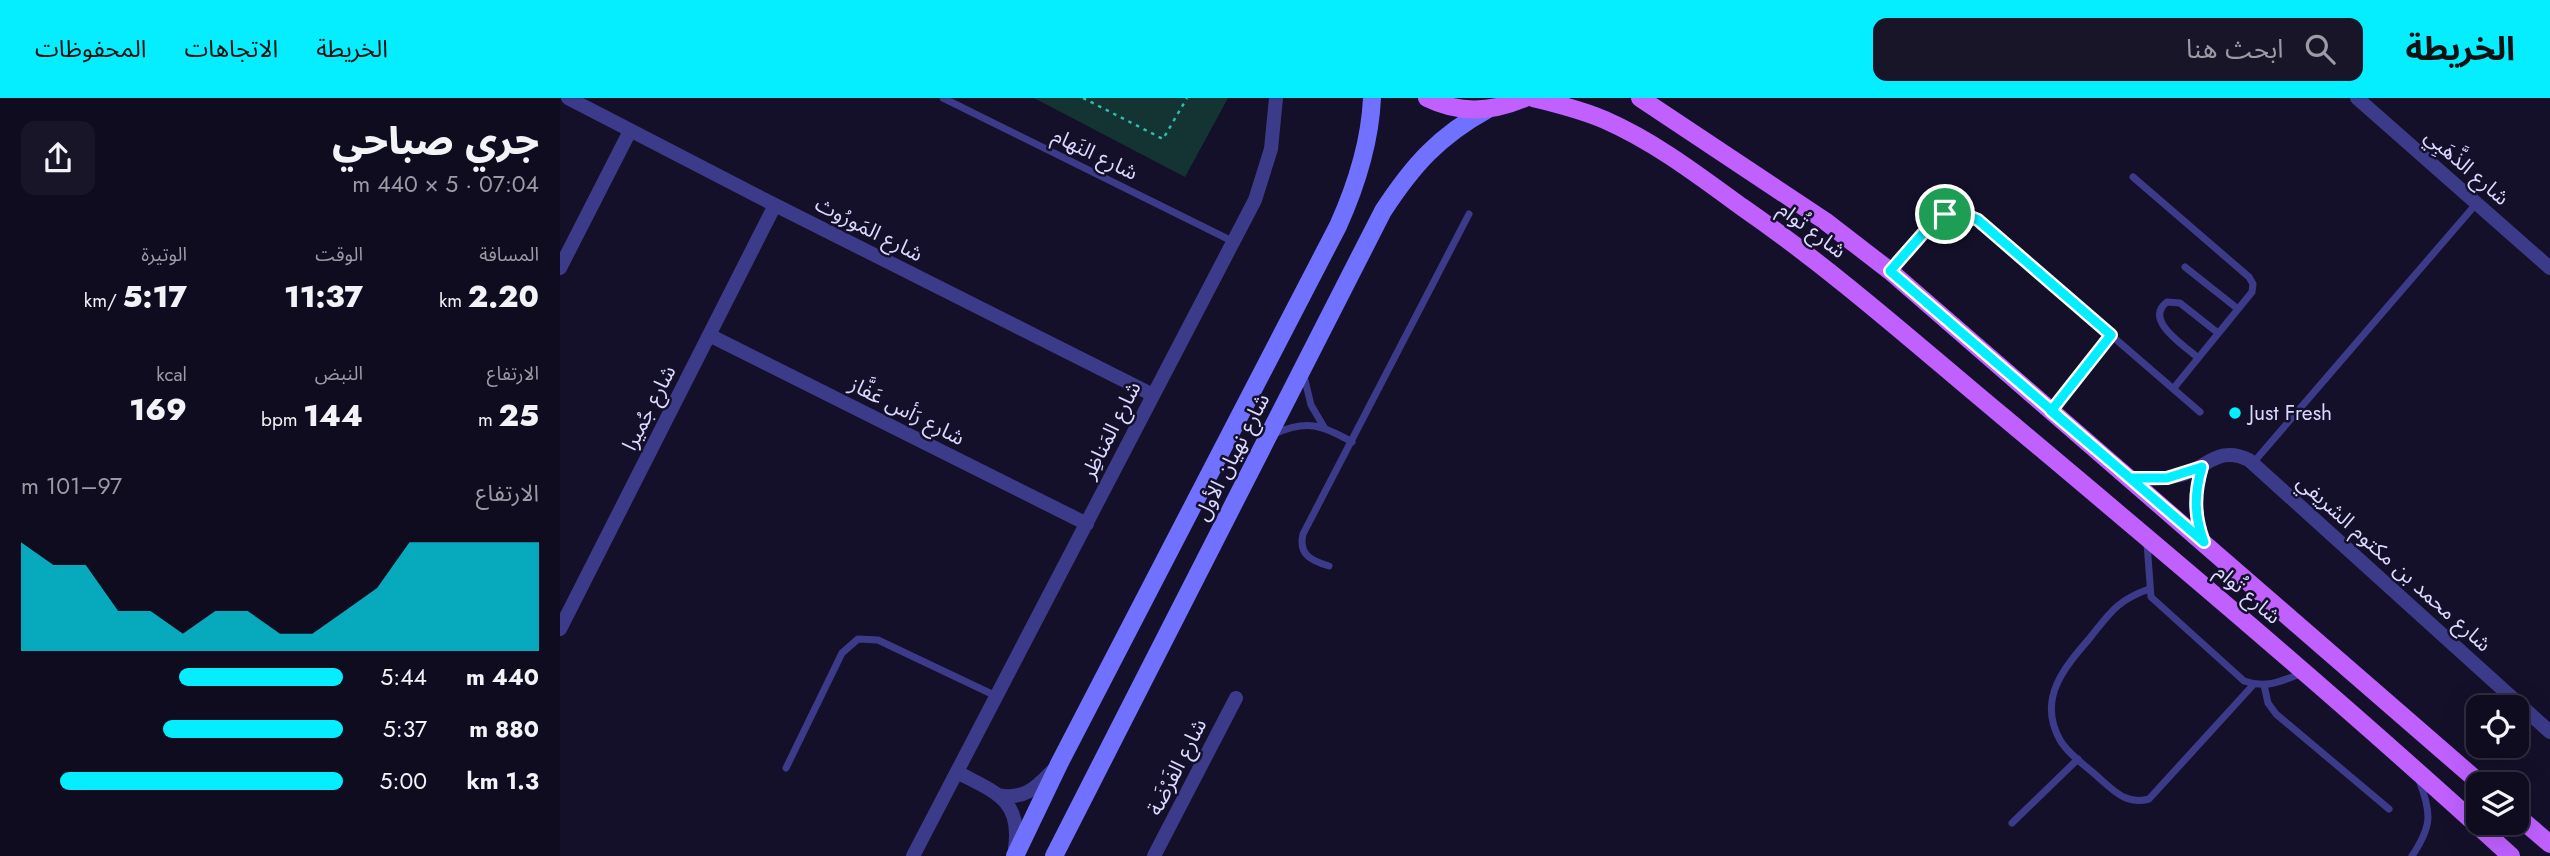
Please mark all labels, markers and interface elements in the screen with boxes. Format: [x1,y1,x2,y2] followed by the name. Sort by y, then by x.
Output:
[1873,18,2363,81] search box
[2405,25,2515,72] text: الخريطة
[2186,30,2283,68] text: ابحث هنا
[2301,30,2339,68] icon: search
[35,31,146,66] text: المحفوظات
[184,31,278,66] text: الاتجاهات
[316,31,388,66] text: الخريطة
[332,113,539,168] text: جري صباحي
[1047,120,1143,189] street label: شارع النَهام
[2418,120,2518,213] street label: شارع الذَّهَبِي
[21,121,95,195] button: share
[352,167,539,201] text: 07:04 · 5 × 440 m
[1915,184,1975,244] pin
[810,189,928,269] street label: شارع المَورُوث
[1771,194,1852,266] street label: شارع تُوام
[1926,195,1964,233] icon: arrive
[141,241,187,268] text: الوتيرة
[315,241,363,268] text: الوقت
[479,241,539,268] text: المسافة
[122,275,187,318] text: 5:17
[284,275,363,318] text: 11:37
[468,275,539,318] text: 2.20
[84,287,122,314] text: /km
[439,287,468,314] text: km
[315,360,363,387] text: النبض
[487,360,539,387] text: الارتفاع
[615,360,683,456] street label: شارع جُميرا
[156,361,187,388] text: kcal
[843,367,971,453] street label: شارع رَأس عَفَّاز
[1073,376,1148,485] street label: شارع المَناظِر
[129,388,187,431] text: 169
[1187,388,1277,526] street label: شارع نهيان الأول
[303,394,363,437] text: 144
[498,394,539,437] text: 25
[2246,398,2332,428] place label: Just Fresh
[2227,405,2243,421] marker: Just Fresh
[261,406,303,433] text: bpm
[478,406,498,433] text: m
[2289,467,2498,659] street label: شارع محمد بن مكتوم الشريفي
[21,469,122,503] text: 97–101 m
[476,476,539,510] text: الارتفاع
[2208,557,2287,632] street label: شارع تُوام
[380,660,427,694] text: 5:44
[466,660,539,694] text: 440 m
[2466,695,2529,835] map controls
[2466,695,2529,758] button: locate
[383,712,427,746] text: 5:37
[469,712,539,746] text: 880 m
[1140,713,1214,821] street label: شارع الفَرْضَة
[380,764,427,798] text: 5:00
[467,764,539,798] text: 1.3 km
[2466,772,2529,835] button: layers

